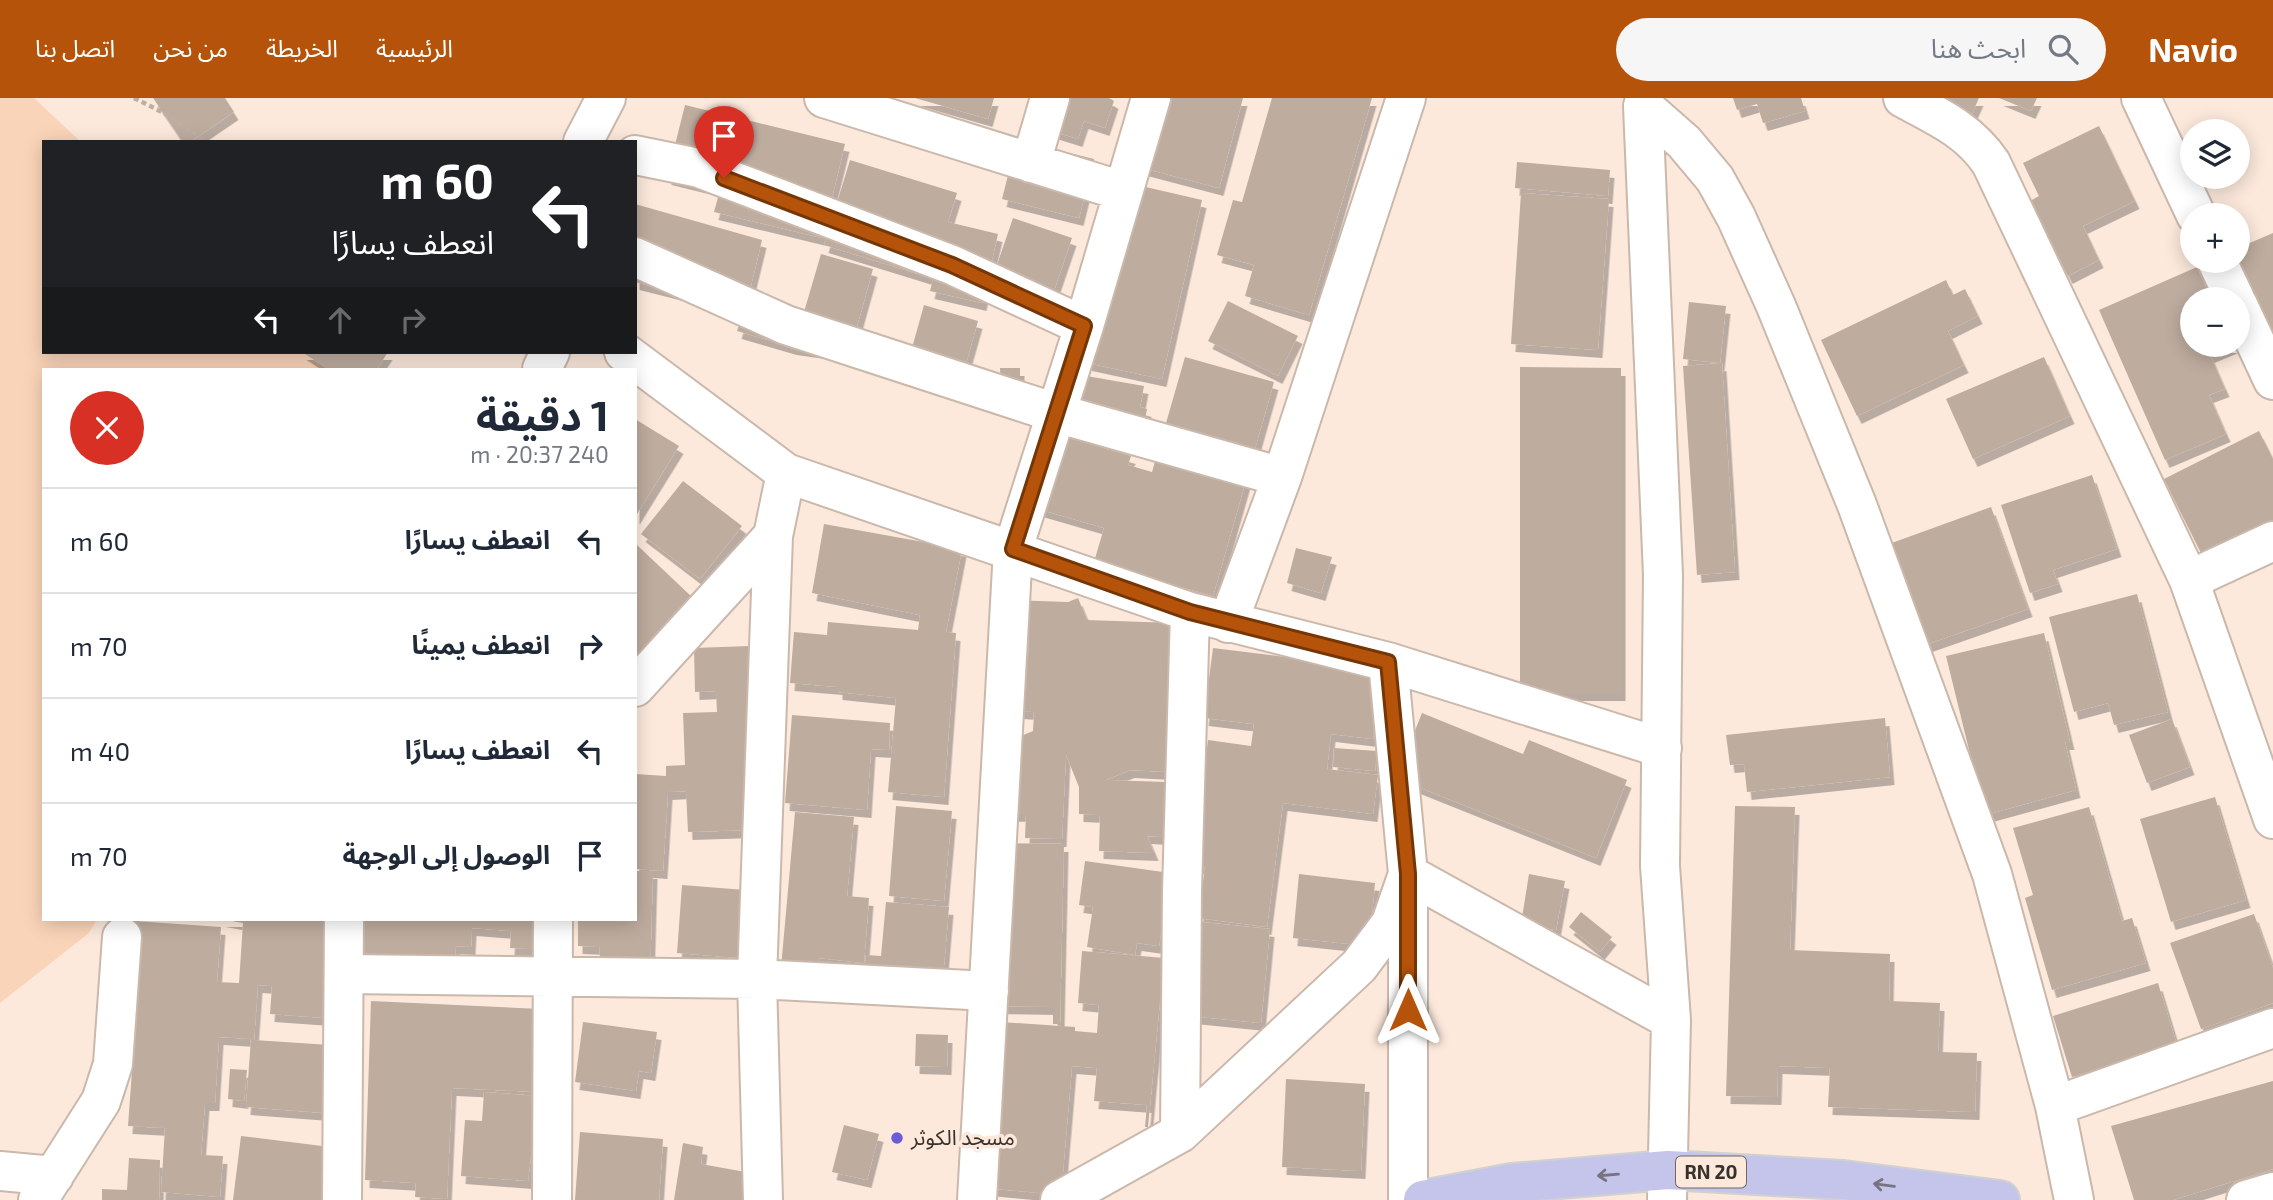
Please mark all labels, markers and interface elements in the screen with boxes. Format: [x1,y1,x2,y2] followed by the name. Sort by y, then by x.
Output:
[1616,18,2106,81] search box
[2148,29,2238,69] text: Navio
[2044,30,2082,68] icon: search
[1931,32,2026,63] text: ابحث هنا
[35,33,115,62] text: اتصل بنا
[153,33,228,62] text: من نحن
[266,33,338,62] text: الخريطة
[376,33,453,62] text: الرئيسية
[694,106,754,178] pin
[705,117,743,155] icon: arrive
[2180,119,2250,357] map controls
[2180,119,2250,189] button: layers
[380,150,494,209] text: 60 m
[518,168,609,259] icon: left
[2180,203,2250,273] button: +
[331,222,494,260] text: انعطف يسارًا
[2180,287,2250,357] button: −
[248,301,286,339] icon: left
[321,301,359,339] icon: ahead
[394,301,432,339] icon: right
[476,389,609,439] text: 1 دقيقة
[70,391,144,465] button: close
[470,440,609,468] text: 240 m · 20:37
[571,522,609,560] icon: left
[405,523,550,554] text: انعطف يسارًا
[70,525,129,556] text: 60 m
[571,627,609,665] icon: right
[411,628,550,659] text: انعطف يمينًا
[70,630,128,661] text: 70 m
[571,732,609,770] icon: left
[405,733,550,764] text: انعطف يسارًا
[70,735,130,766] text: 40 m
[571,837,609,875] icon: arrive
[342,838,550,869] text: الوصول إلى الوجهة
[70,840,128,871] text: 70 m
[1371,973,1445,1047] position arrow
[910,1124,1015,1150] place label: مسجد الكوثر
[889,1130,905,1146] marker: مسجد الكوثر
[1676,1156,1746,1188] road number: RN 20
[1597,1169,1620,1182] one-way arrow
[1873,1179,1895,1192] one-way arrow

